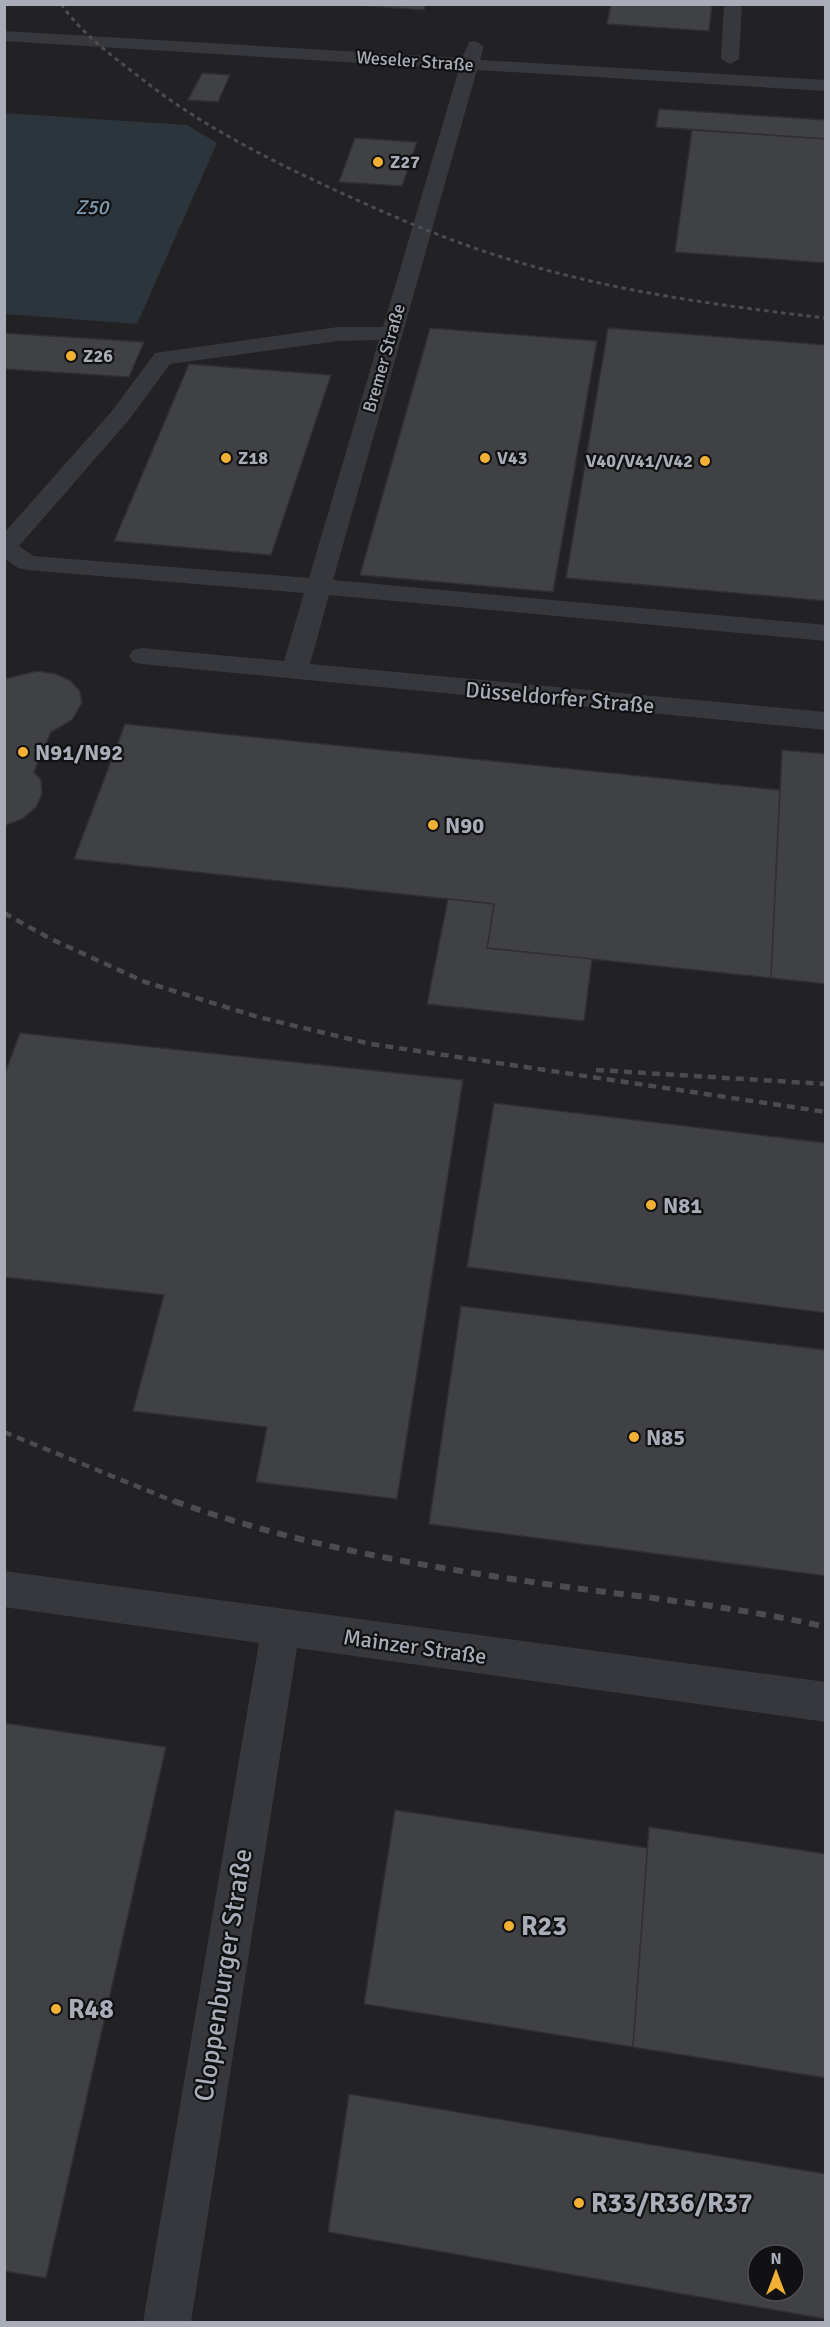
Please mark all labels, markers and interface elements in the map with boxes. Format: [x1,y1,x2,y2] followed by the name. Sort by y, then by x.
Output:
[356,46,474,76] street label: Weseler Straße
[390,151,420,173] place label: Z27
[371,155,385,169] marker: Z27
[76,195,110,220] water label: Z50
[358,301,410,415] street label: Bremer Straße
[83,345,113,367] place label: Z26
[64,349,78,363] marker: Z26
[238,447,268,469] place label: Z18
[497,447,527,469] place label: V43
[586,450,693,472] place label: V40/V41/V42
[219,451,233,465] marker: Z18
[478,451,492,465] marker: V43
[698,454,712,468] marker: V40/V41/V42
[464,676,656,719] street label: Düsseldorfer Straße
[35,739,123,766] place label: N91/N92
[16,745,30,759] marker: N91/N92
[445,812,484,839] place label: N90
[426,818,440,832] marker: N90
[663,1192,702,1219] place label: N81
[644,1198,658,1212] marker: N81
[646,1424,685,1451] place label: N85
[627,1430,641,1444] marker: N85
[342,1623,488,1670] street label: Mainzer Straße
[187,1846,260,2104] street label: Cloppenburger Straße
[521,1910,567,1943] place label: R23
[502,1919,516,1933] marker: R23
[68,1993,114,2026] place label: R48
[49,2002,63,2016] marker: R48
[591,2187,753,2220] place label: R33/R36/R37
[572,2196,586,2210] marker: R33/R36/R37
[746,2243,806,2303] north arrow
[770,2249,782,2269] text: N

